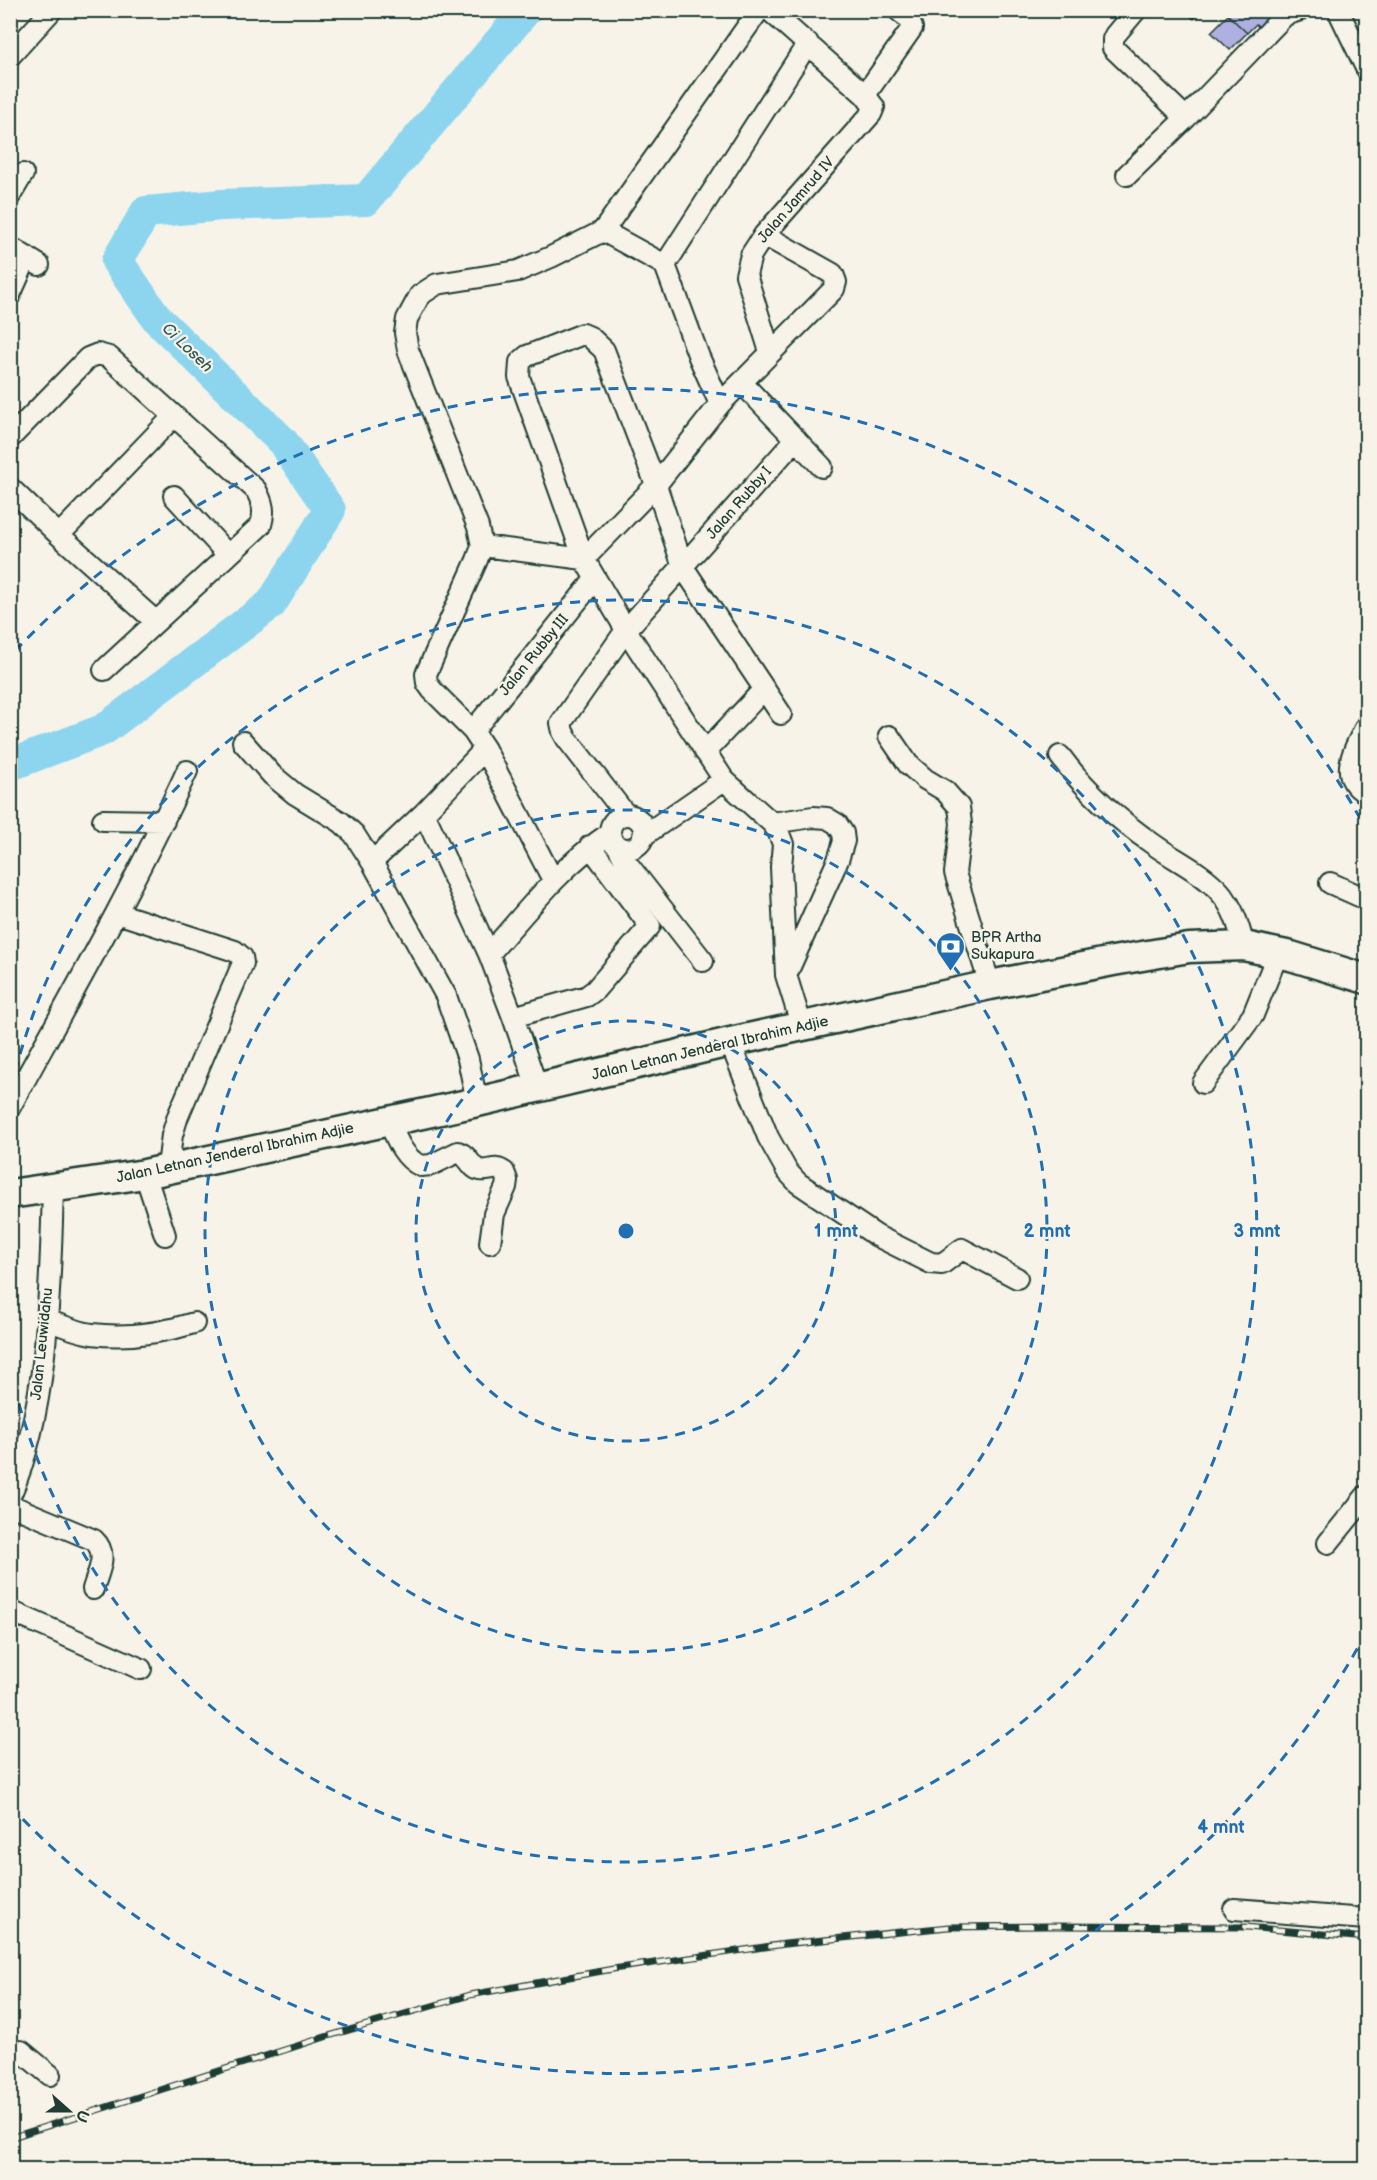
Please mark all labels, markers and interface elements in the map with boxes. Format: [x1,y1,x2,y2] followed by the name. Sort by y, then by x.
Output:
[753,152,839,247] street label: Jalan Jamrud IV
[158,319,216,377] water label: Ci Loseh
[702,462,776,543] street label: Jalan Rubby I
[495,610,573,700] street label: Jalan Rubby III
[971,928,1042,964] place label: BPR Artha Sukapura
[934,930,966,972] bank icon: BPR Artha Sukapura
[590,1011,830,1085] street label: Jalan Letnan Jenderal Ibrahim Adjie
[114,1118,356,1187] street label: Jalan Letnan Jenderal Ibrahim Adjie
[616,1221,636,1241] centre of rings
[814,1221,858,1242] text: 1 mnt
[1023,1221,1071,1242] text: 2 mnt
[1234,1221,1280,1242] text: 3 mnt
[27,1287,57,1401] street label: Jalan Leuwidahu
[1198,1817,1244,1838] text: 4 mnt
[39,2081,99,2141] north arrow
[71,2107,93,2125] text: U

